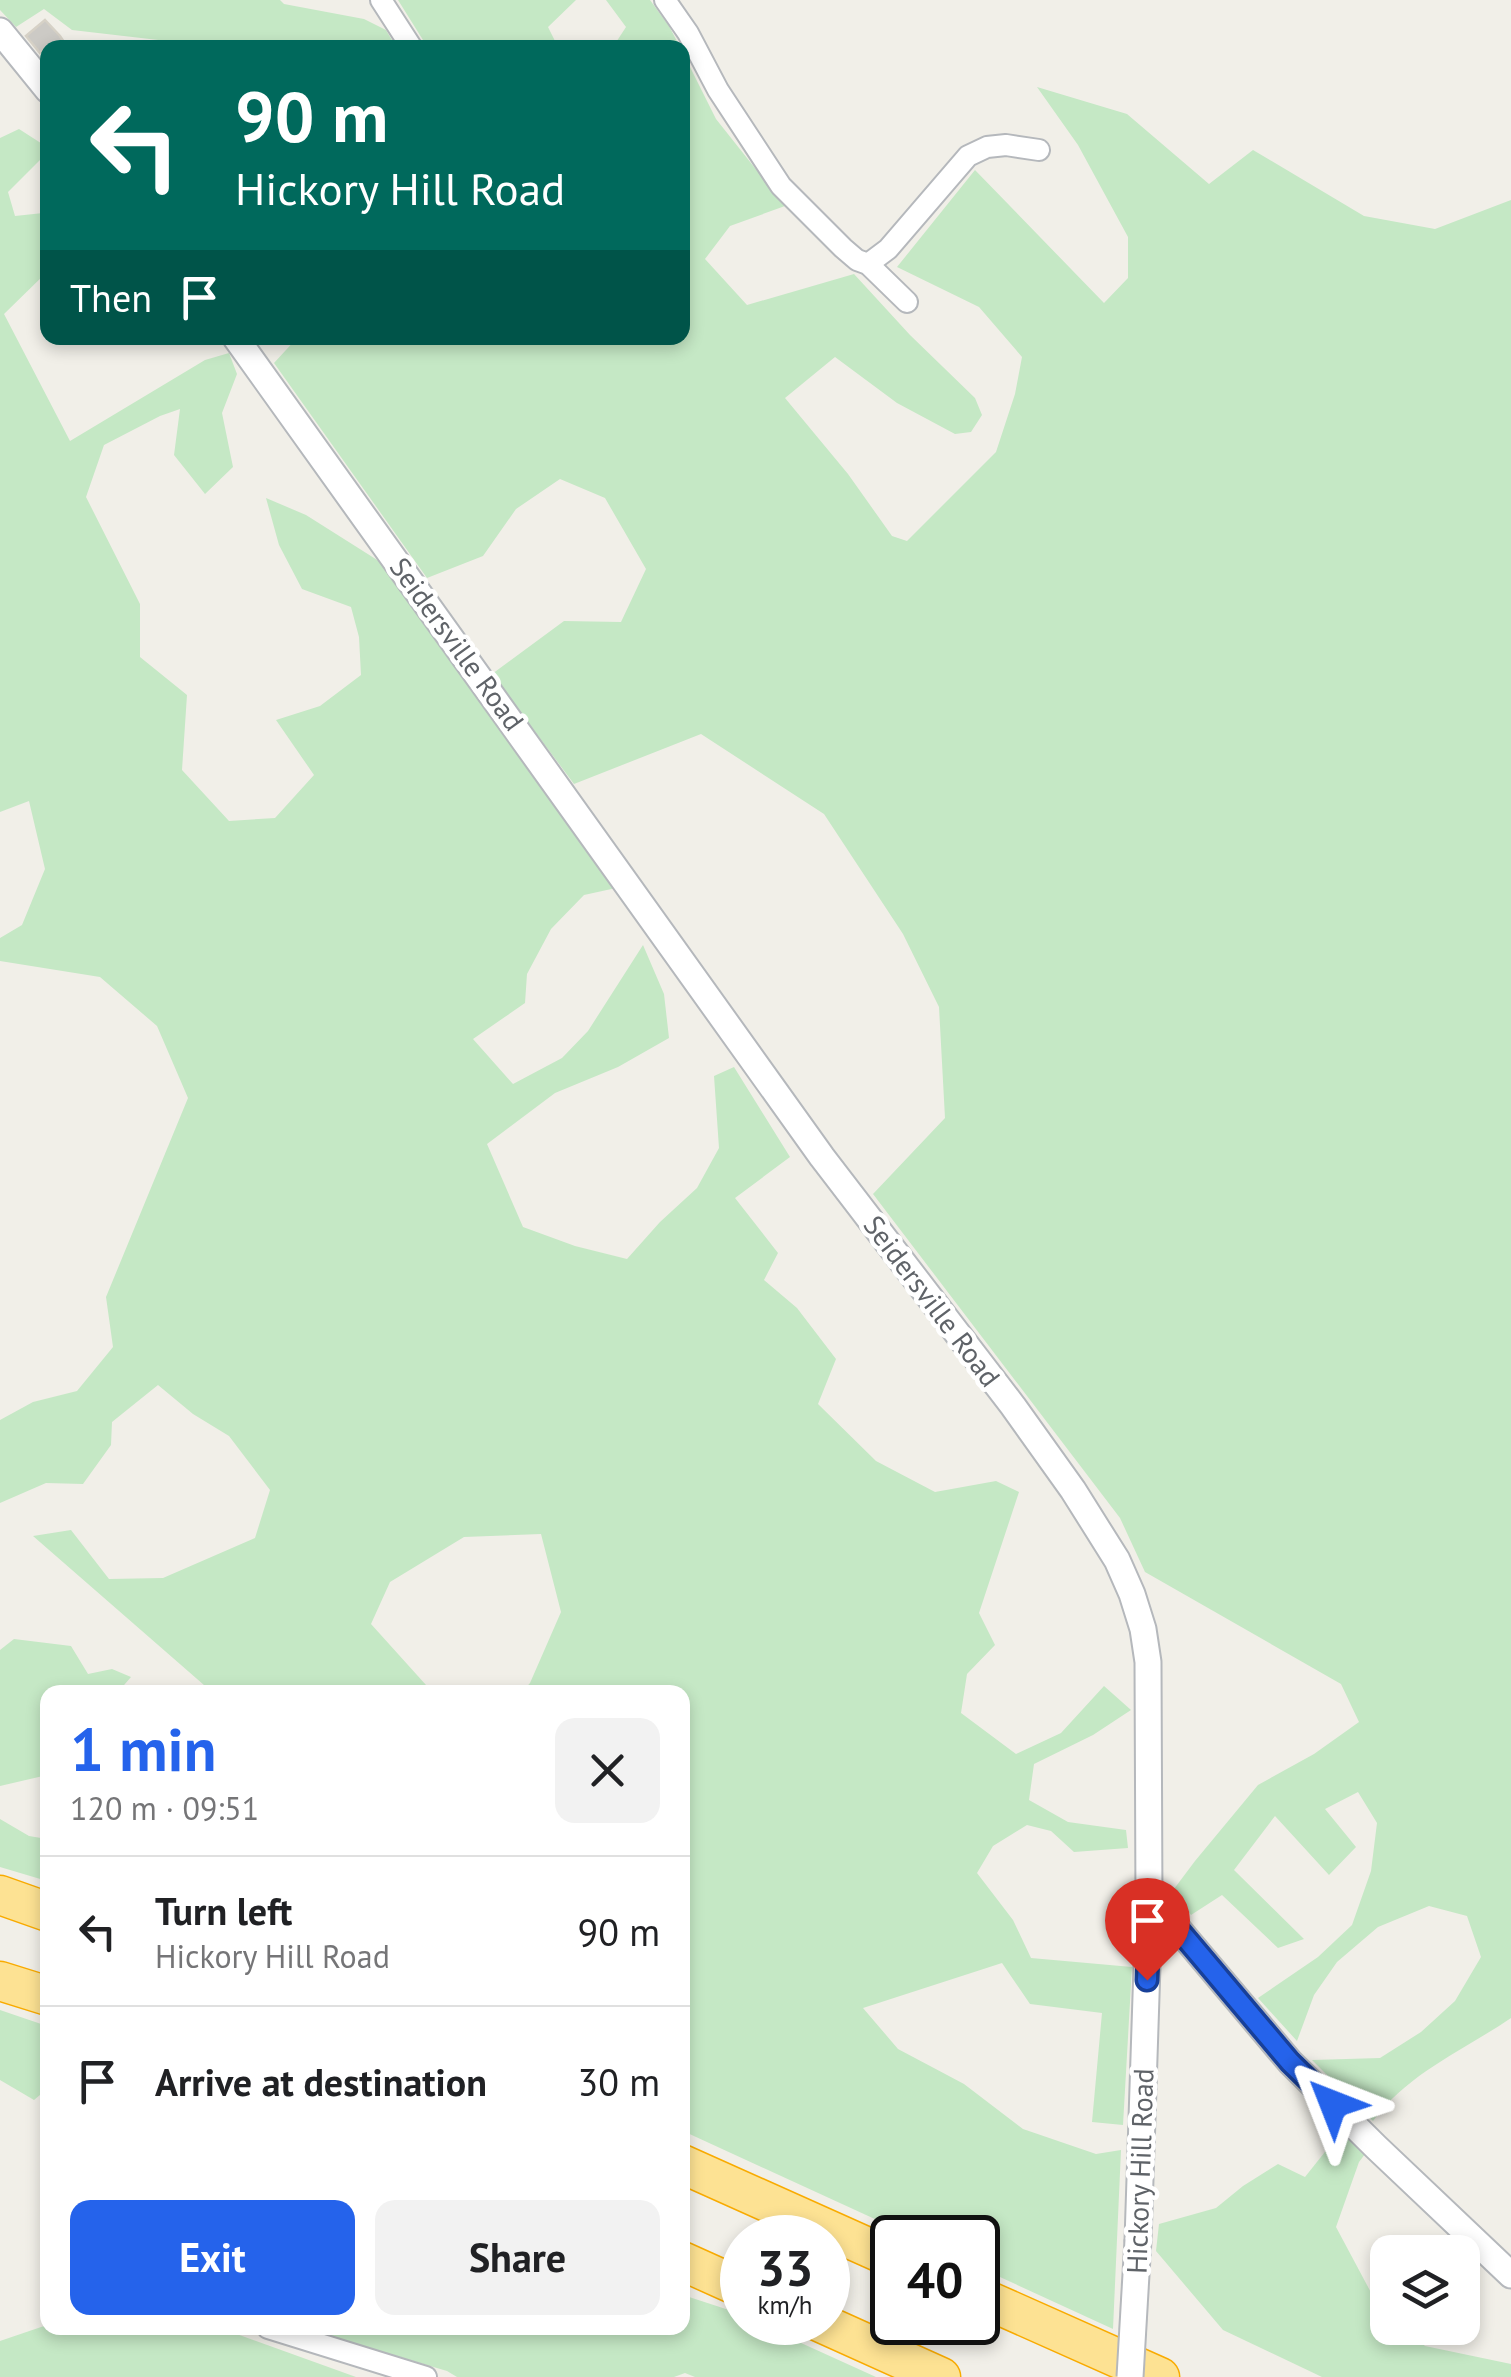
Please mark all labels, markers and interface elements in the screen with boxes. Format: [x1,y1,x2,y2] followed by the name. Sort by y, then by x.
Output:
[235,71,388,161] text: 90 m
[70,80,200,210] icon: left
[235,159,565,217] text: Hickory Hill Road
[172,270,227,325] icon: arrive
[70,273,152,322] text: Then
[382,550,533,738] street label: Seidersville Road
[856,1207,1009,1394] street label: Seidersville Road
[70,1710,216,1788] text: 1 min
[555,1718,660,1823] button: close
[70,1787,259,1829] text: 120 m · 09:51
[1105,1878,1190,1981] pin
[155,1886,292,1935] text: Turn left
[1120,1893,1175,1948] icon: arrive
[70,1904,125,1959] icon: left
[578,1907,660,1956] text: 90 m
[155,1935,390,1977] text: Hickory Hill Road
[1281,2052,1385,2156] position arrow
[70,2054,125,2109] icon: arrive
[155,2057,487,2106] text: Arrive at destination
[578,2057,660,2106] text: 30 m
[1117,2068,1162,2274] street label: Hickory Hill Road
[70,2200,355,2315] button: Exit
[375,2200,660,2315] button: Share
[870,2215,1000,2345] speed limit sign: 40
[757,2235,813,2300] text: 33
[1370,2235,1480,2345] map controls
[1370,2235,1480,2345] button: layers
[758,2289,812,2321] text: km/h

